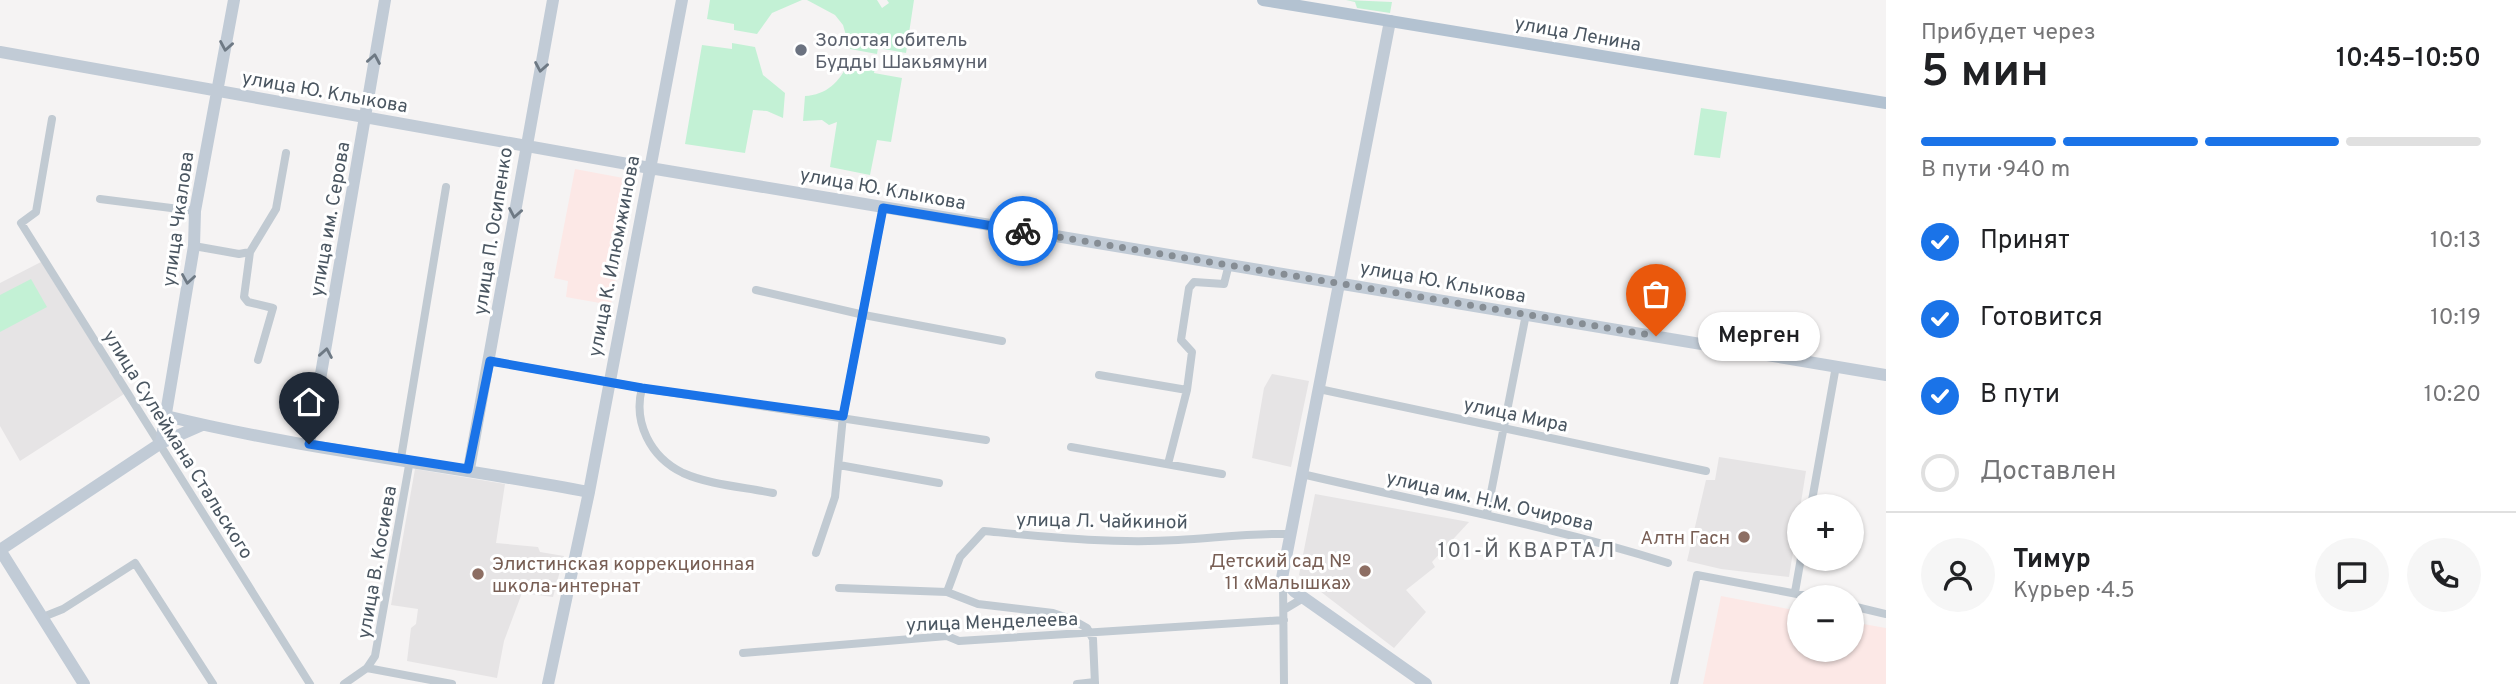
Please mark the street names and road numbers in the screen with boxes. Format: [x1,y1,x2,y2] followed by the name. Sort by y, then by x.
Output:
[1512,12,1643,58] street label: улица Ленина
[240,67,410,119] street label: улица Ю. Клыкова
[306,140,356,299] street label: улица им. Серова
[469,146,519,317] street label: улица П. Осипенко
[158,150,200,288] street label: улица Чкалова
[584,154,646,359] street label: улица К. Илюмжинова
[798,164,968,216] street label: улица Ю. Клыкова
[1358,257,1528,309] street label: улица Ю. Клыкова
[97,326,258,564] street label: улица Сулеймана Стальского
[1461,393,1570,439] street label: улица Мира
[1384,466,1595,537] street label: улица им. Н.М. Очирова
[353,484,403,641] street label: улица В. Косиева
[1016,509,1188,535] street label: улица Л. Чайкиной
[906,608,1079,638] street label: улица Менделеева

